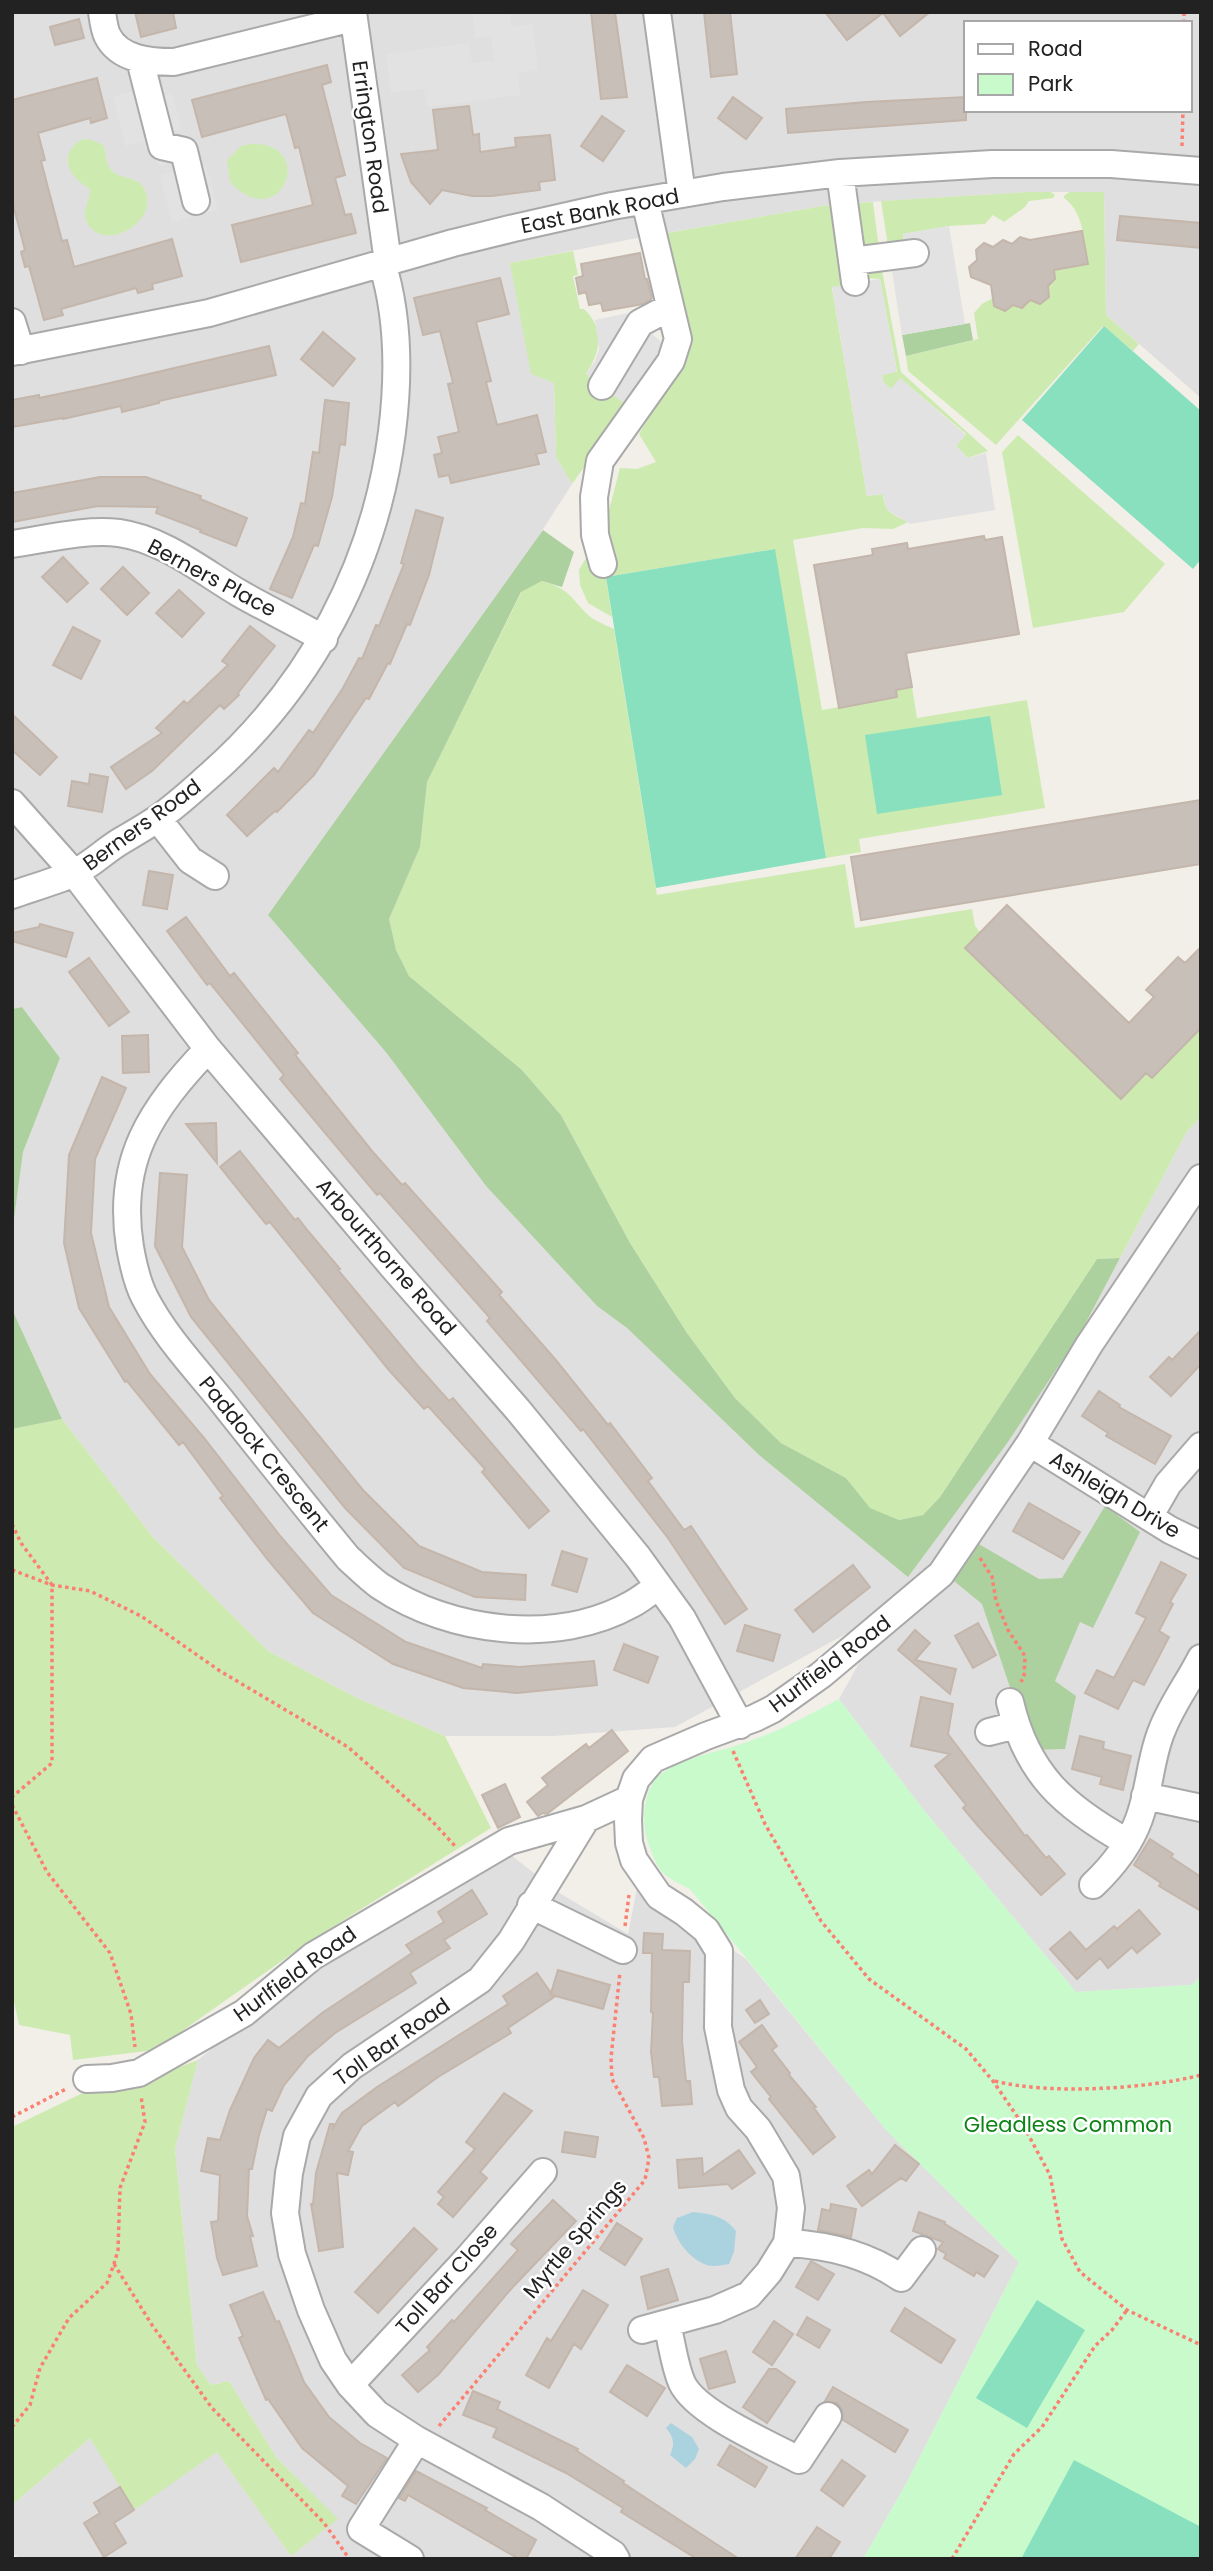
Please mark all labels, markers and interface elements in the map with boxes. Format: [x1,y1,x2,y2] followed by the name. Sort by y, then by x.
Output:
[964,21,1192,112] legend
[1028,34,1083,63] text: Road
[345,59,396,215] street label: Errington Road
[1028,69,1073,98] text: Park
[518,181,682,240] street label: East Bank Road
[143,531,282,624] street label: Berners Place
[77,772,207,877] street label: Berners Road
[310,1172,463,1342] street label: Arbourthorne Road
[193,1370,336,1538] street label: Paddock Crescent
[1044,1444,1186,1545] street label: Ashleigh Drive
[763,1608,897,1719] street label: Hurlfield Road
[227,1919,362,2028] street label: Hurlfield Road
[328,1991,456,2092] street label: Toll Bar Road
[964,2110,1172,2139] park label: Gleadless Common
[516,2173,633,2304] street label: Myrtle Springs
[389,2217,504,2340] street label: Toll Bar Close

